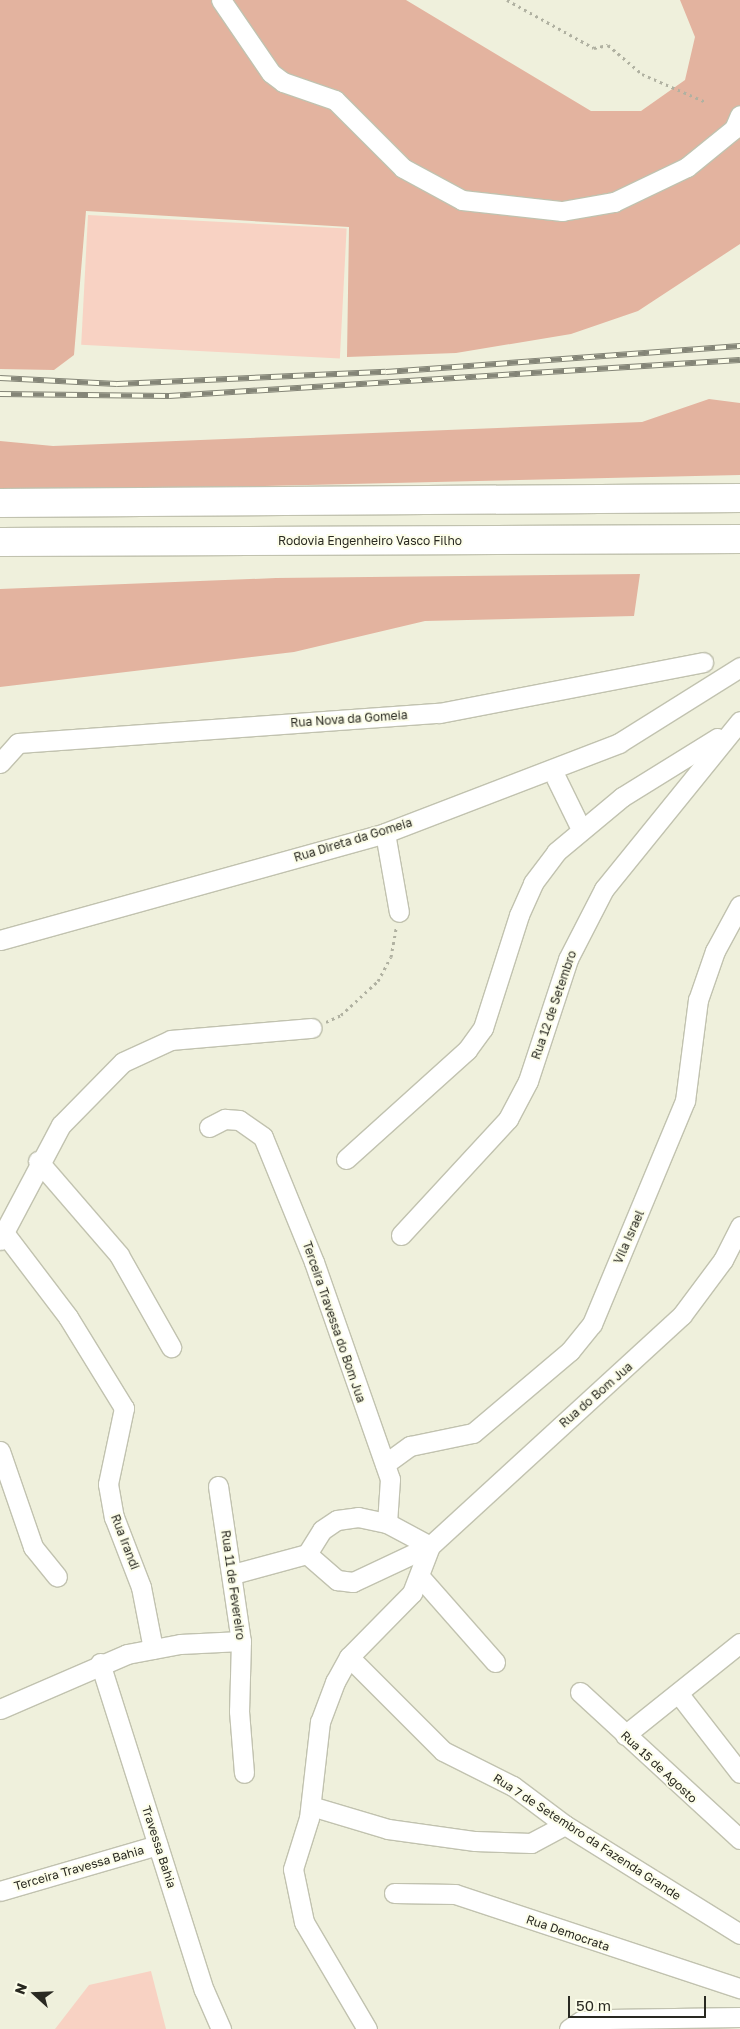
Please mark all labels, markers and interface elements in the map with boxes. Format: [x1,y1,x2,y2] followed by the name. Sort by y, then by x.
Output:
[278,534,462,548] street label: Rodovia Engenheiro Vasco Filho
[290,708,408,730] street label: Rua Nova da Gomeia
[292,815,414,865] street label: Rua Direta da Gomeia
[529,949,579,1061] street label: Rua 12 de Setembro
[611,1208,647,1266] street label: Vila Israel
[300,1240,368,1404] street label: Terceira Travessa do Bom Jua
[557,1359,635,1431] street label: Rua do Bom Jua
[108,1512,142,1572] street label: Rua Irandi
[218,1529,248,1641] street label: Rua 11 de Fevereiro
[618,1728,700,1806] street label: Rua 15 de Agosto
[490,1771,684,1903] street label: Rua 7 de Setembro da Fazenda Grande
[139,1804,179,1890] street label: Travessa Bahia
[12,1843,146,1893] street label: Terceira Travessa Bahia
[524,1912,612,1954] street label: Rua Democrata
[10,1969,60,2019] north arrow
[11,1981,30,1997] text: N
[570,1986,708,2018] scale bar
[576,1996,611,2014] text: 50 m

